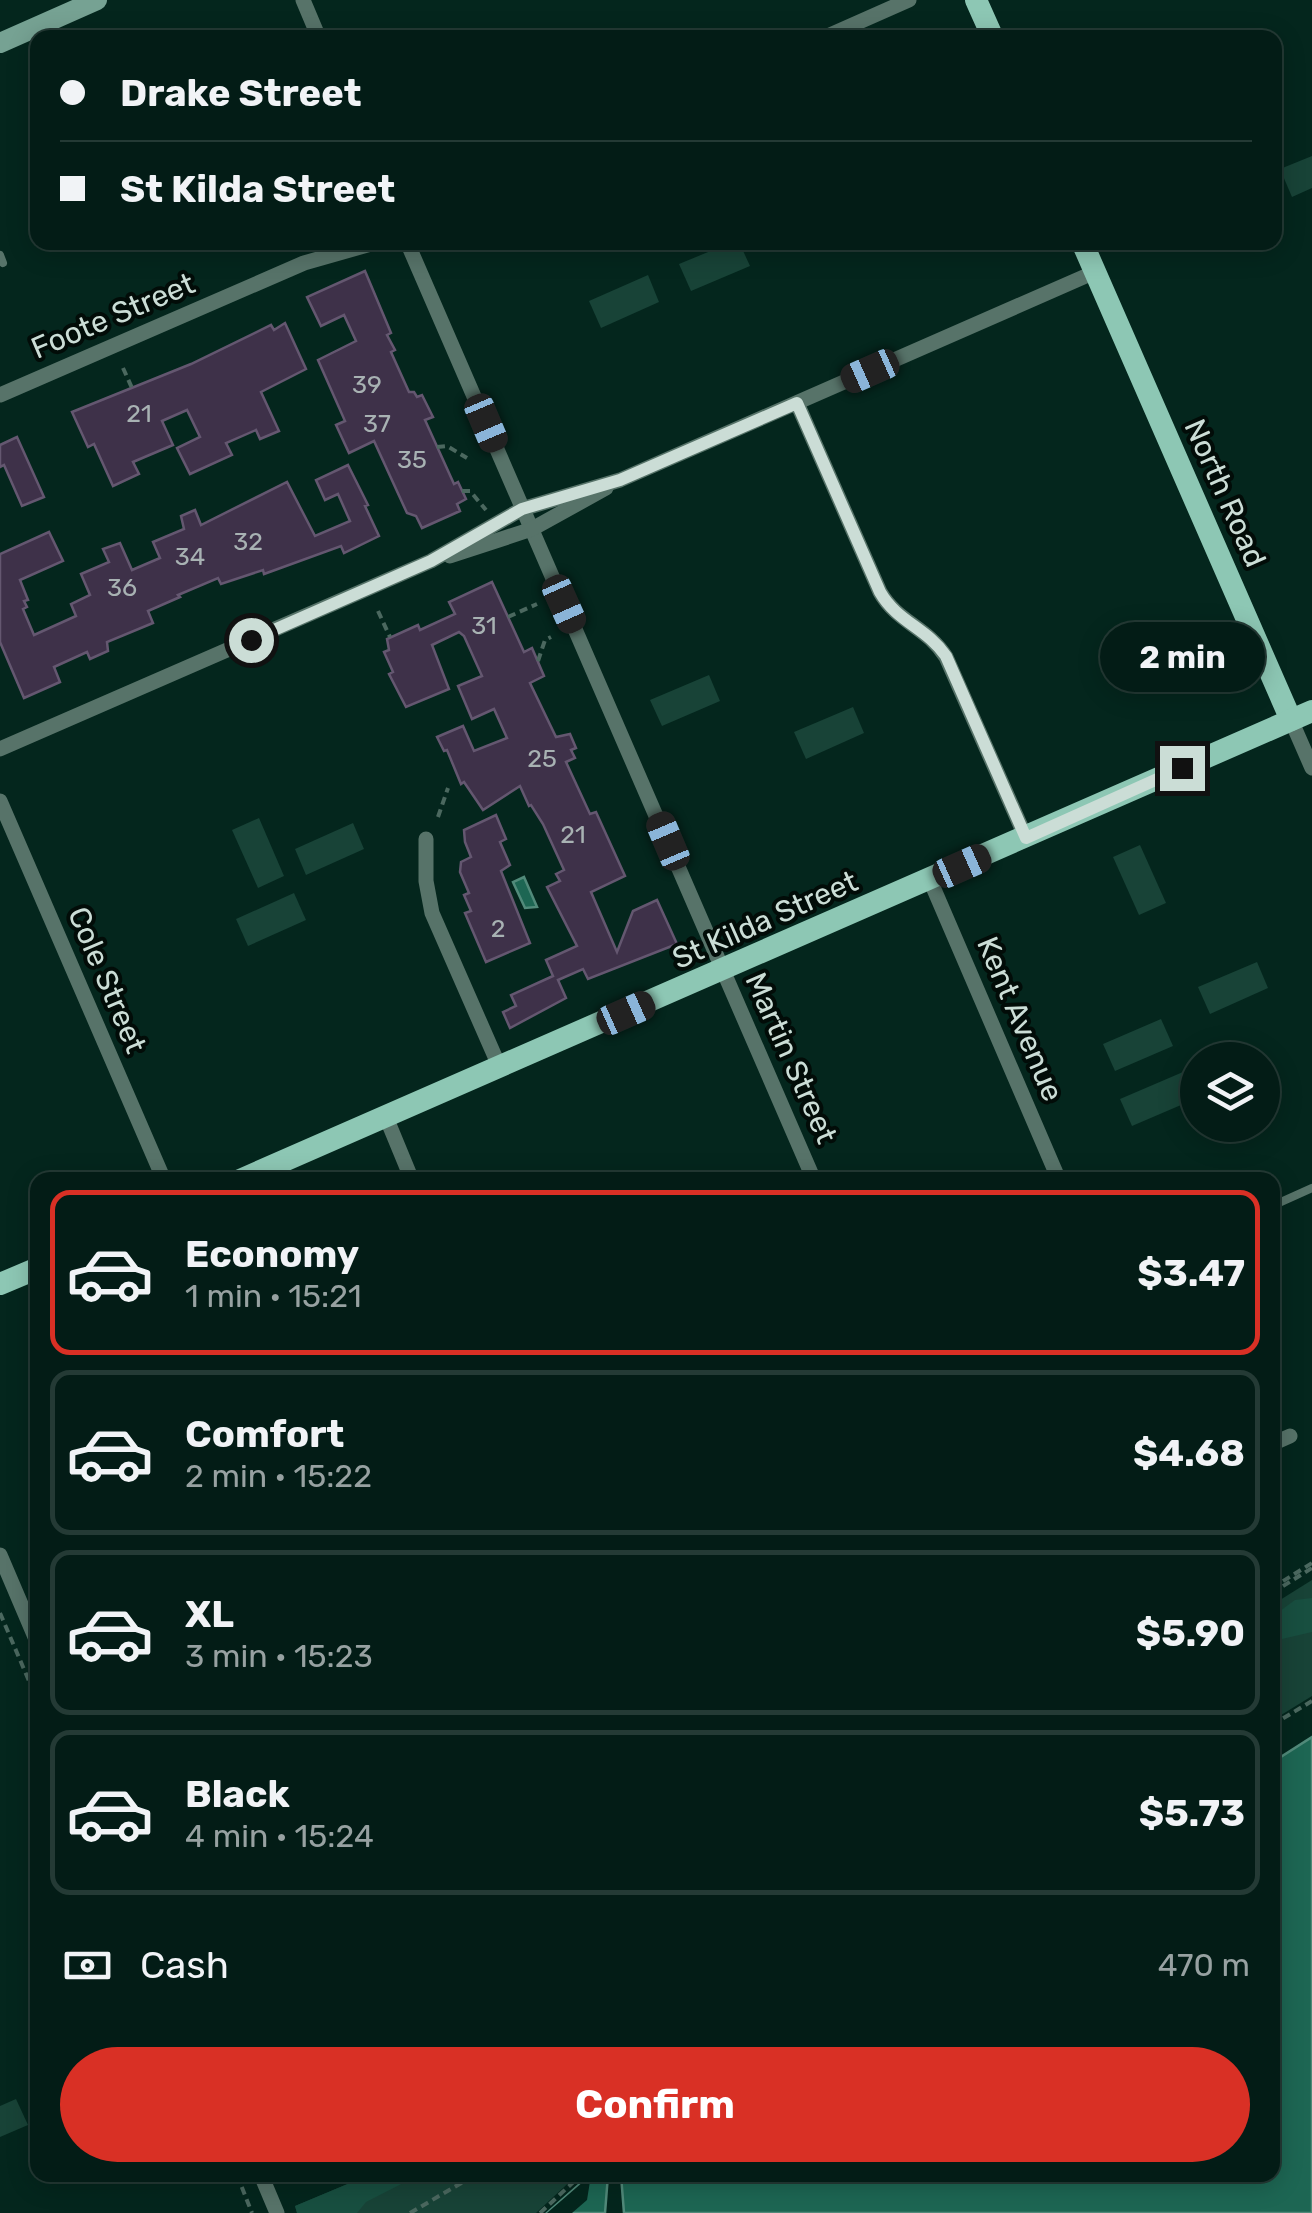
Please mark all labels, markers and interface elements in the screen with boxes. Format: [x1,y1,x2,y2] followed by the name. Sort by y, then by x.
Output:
[120,70,361,116] text: Drake Street
[120,166,395,212] text: St Kilda Street
[26,265,200,367] street label: Foote Street
[836,345,904,397] car
[352,370,382,399] house number: 39
[460,390,512,456] car
[126,399,152,428] house number: 21
[363,409,391,438] house number: 37
[1176,414,1274,572] street label: North Road
[397,445,427,474] house number: 35
[233,527,263,556] house number: 32
[175,542,205,571] house number: 34
[538,570,590,638] car
[107,573,137,602] house number: 36
[471,611,497,640] house number: 31
[229,618,274,663] route start
[1100,623,1264,693] callout: 2 min
[1139,638,1226,676] text: 2 min
[527,744,557,773] house number: 25
[1160,746,1205,791] route end
[642,808,694,874] car
[560,820,586,849] house number: 21
[928,840,996,892] car
[667,863,863,977] street label: St Kilda Street
[60,901,154,1059] street label: Cole Street
[491,914,505,943] house number: 2
[969,931,1071,1107] street label: Kent Avenue
[737,967,845,1149] street label: Martin Street
[592,987,660,1039] car
[1180,1042,1280,1142] map controls
[1180,1042,1280,1142] button: layers
[65,1228,155,1318] icon: car
[185,1231,359,1277] text: Economy
[1137,1250,1245,1296] text: $3.47
[185,1277,362,1315] text: 1 min · 15:21
[65,1408,155,1498] icon: car
[185,1411,344,1457] text: Comfort
[1133,1430,1245,1476] text: $4.68
[185,1457,372,1495] text: 2 min · 15:22
[65,1588,155,1678] icon: car
[185,1591,234,1637] text: XL
[1136,1610,1245,1656] text: $5.90
[185,1637,373,1675] text: 3 min · 15:23
[65,1768,155,1858] icon: car
[185,1771,290,1817] text: Black
[1139,1790,1245,1836] text: $5.73
[185,1817,374,1855] text: 4 min · 15:24
[60,1938,115,1993] icon: cash
[140,1942,229,1988] text: Cash
[1158,1946,1250,1984] text: 470 m
[60,2047,1250,2162] button: Confirm

